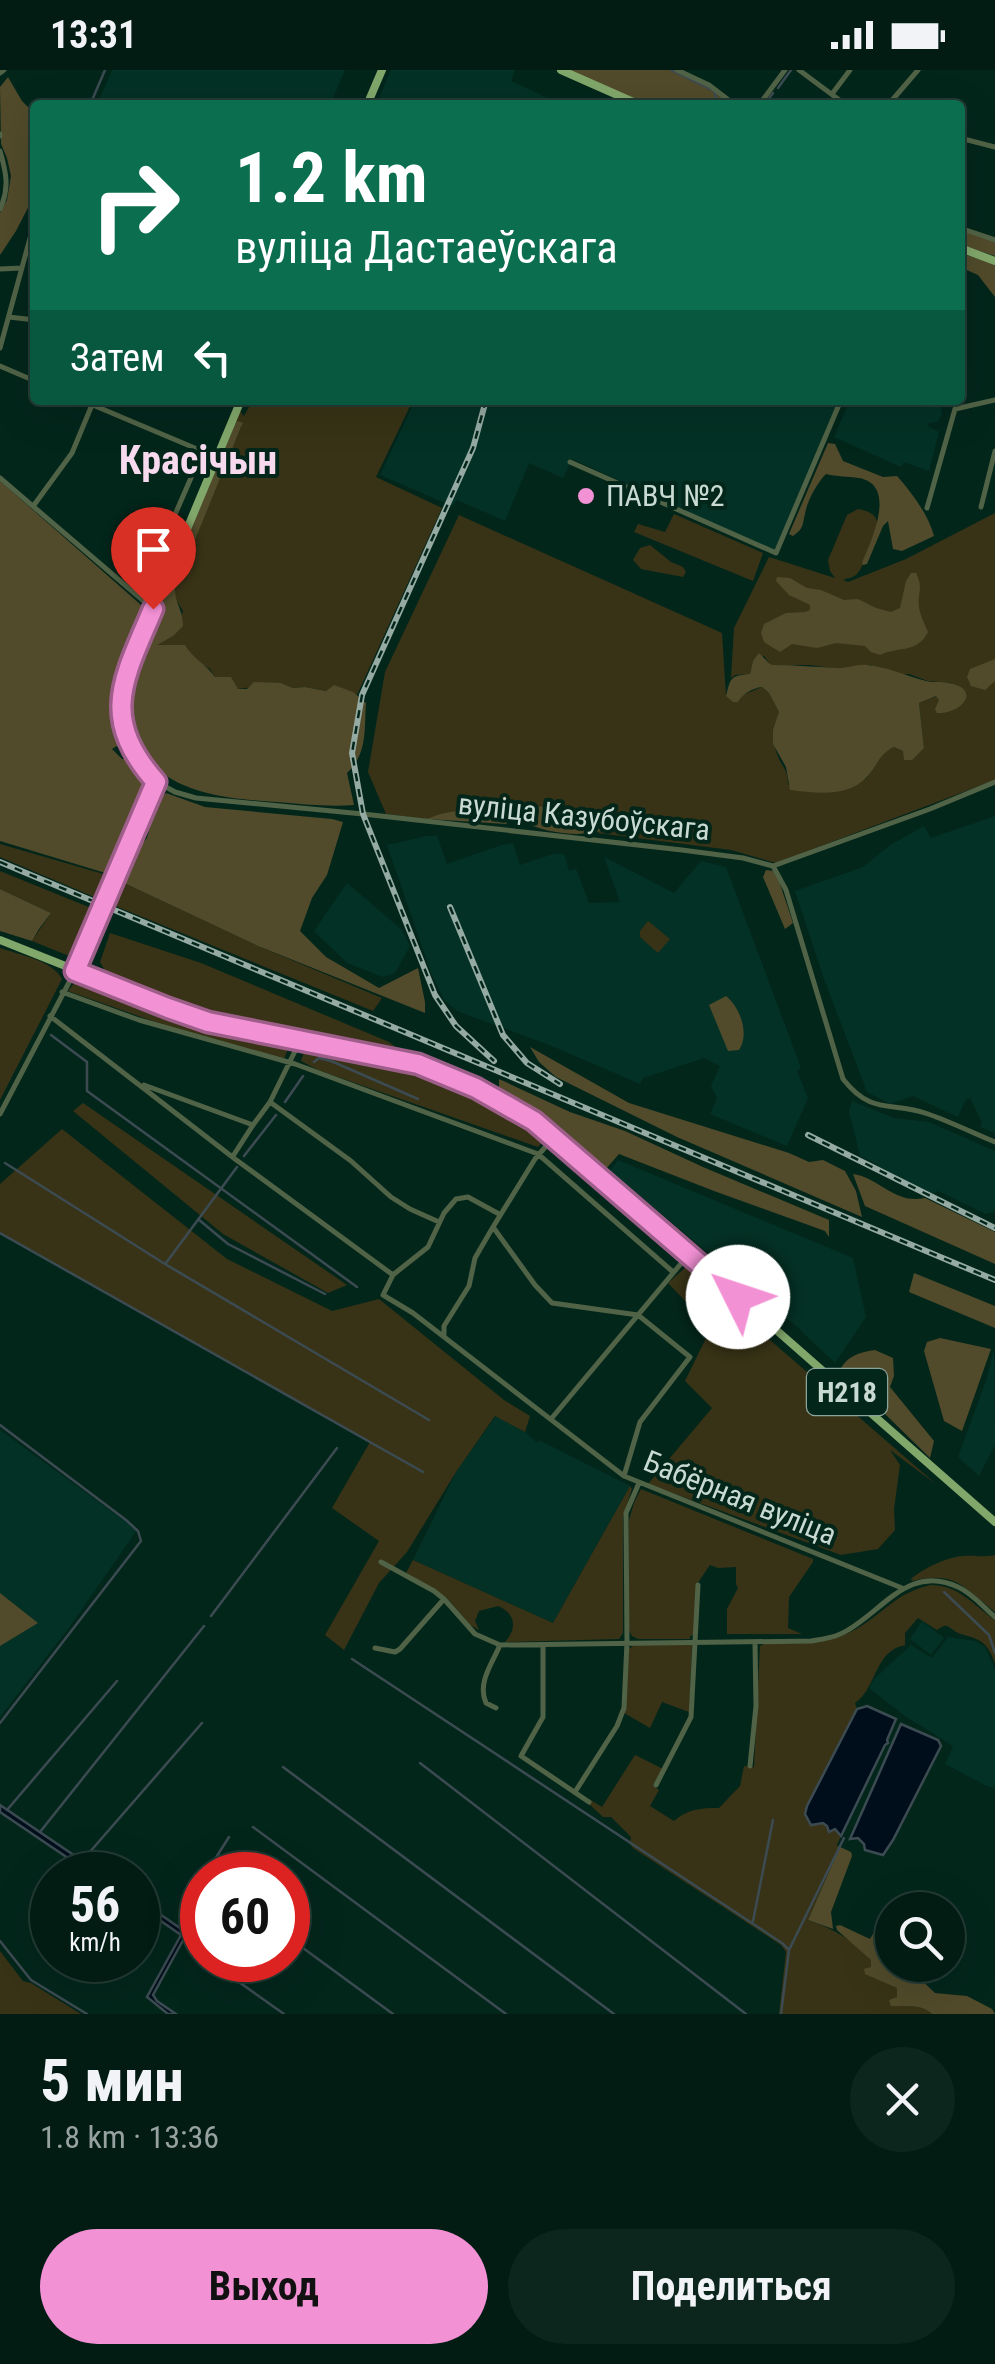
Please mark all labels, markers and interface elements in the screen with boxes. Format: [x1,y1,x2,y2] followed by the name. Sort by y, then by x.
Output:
[50,13,137,57] text: 13:31
[235,137,428,219] text: 1.2 km
[70,140,200,270] icon: right
[235,221,618,274] text: вуліца Дастаеўскага
[185,330,240,385] icon: left
[70,336,165,380] text: Затем
[119,437,277,484] district label: Красічын
[606,478,725,513] place label: ПАВЧ №2
[575,485,597,507] marker: ПАВЧ №2
[111,507,196,610] pin
[126,522,181,577] icon: arrive
[456,786,712,847] street label: вуліца Казубоўскага
[686,1245,790,1349] position arrow
[807,1369,887,1415] road number: Н218
[639,1443,841,1552] street label: Бабёрная вуліца
[180,1852,310,1982] speed limit sign: 60
[70,1876,120,1934] text: 56
[875,1892,965,1982] map controls
[875,1892,965,1982] button: search
[69,1928,121,1957] text: km/h
[40,2045,184,2116] text: 5 мин
[850,2047,955,2152] button: close
[40,2118,219,2156] text: 1.8 km · 13:36
[40,2229,488,2344] button: Выход
[508,2229,955,2344] button: Поделиться

